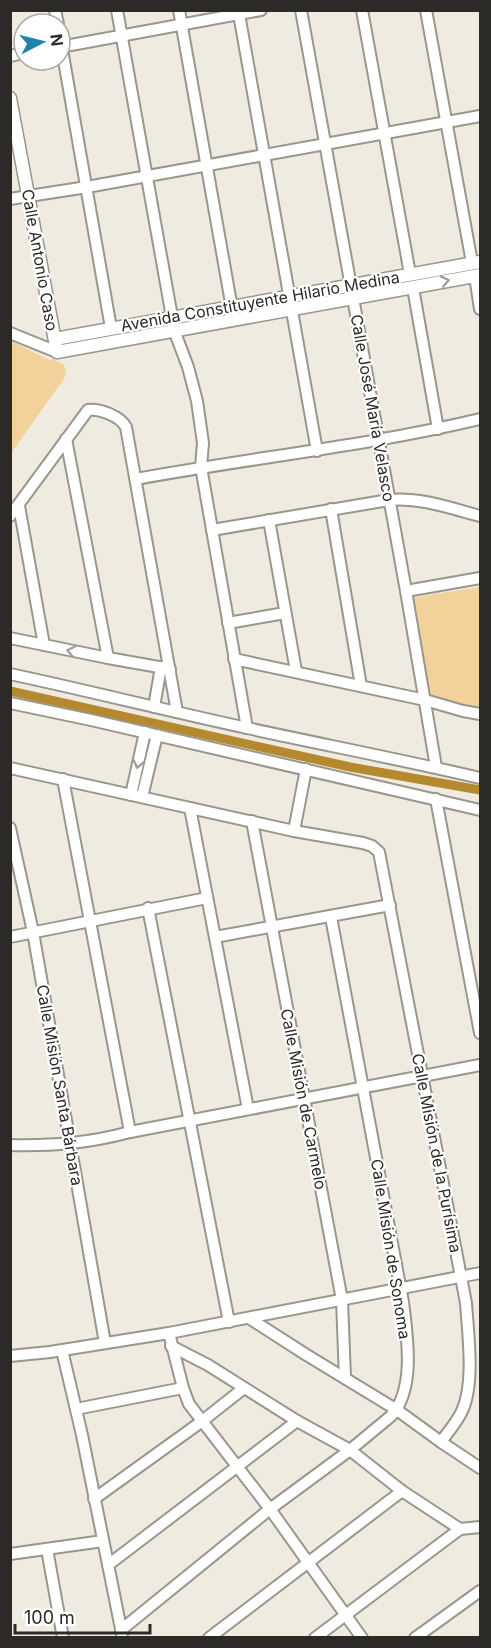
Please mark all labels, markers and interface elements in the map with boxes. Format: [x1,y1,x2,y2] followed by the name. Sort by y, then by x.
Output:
[12,12,72,72] north arrow
[46,33,68,47] text: N
[18,188,62,332] street label: Calle Antonio Caso
[119,267,401,335] street label: Avenida Constituyente Hilario Medina
[441,276,450,288] one-way arrow
[347,313,399,503] street label: Calle José María Velasco
[66,645,76,658] one-way arrow
[132,758,145,768] one-way arrow
[32,983,88,1187] street label: Calle Misión Santa Bárbara
[277,1007,331,1191] street label: Calle Misión de Carmelo
[408,1052,466,1254] street label: Calle Misión de la Purísima
[367,1158,415,1340] street label: Calle Misión de Sonoma
[15,1597,150,1635] scale bar
[24,1607,75,1628] text: 100 m

